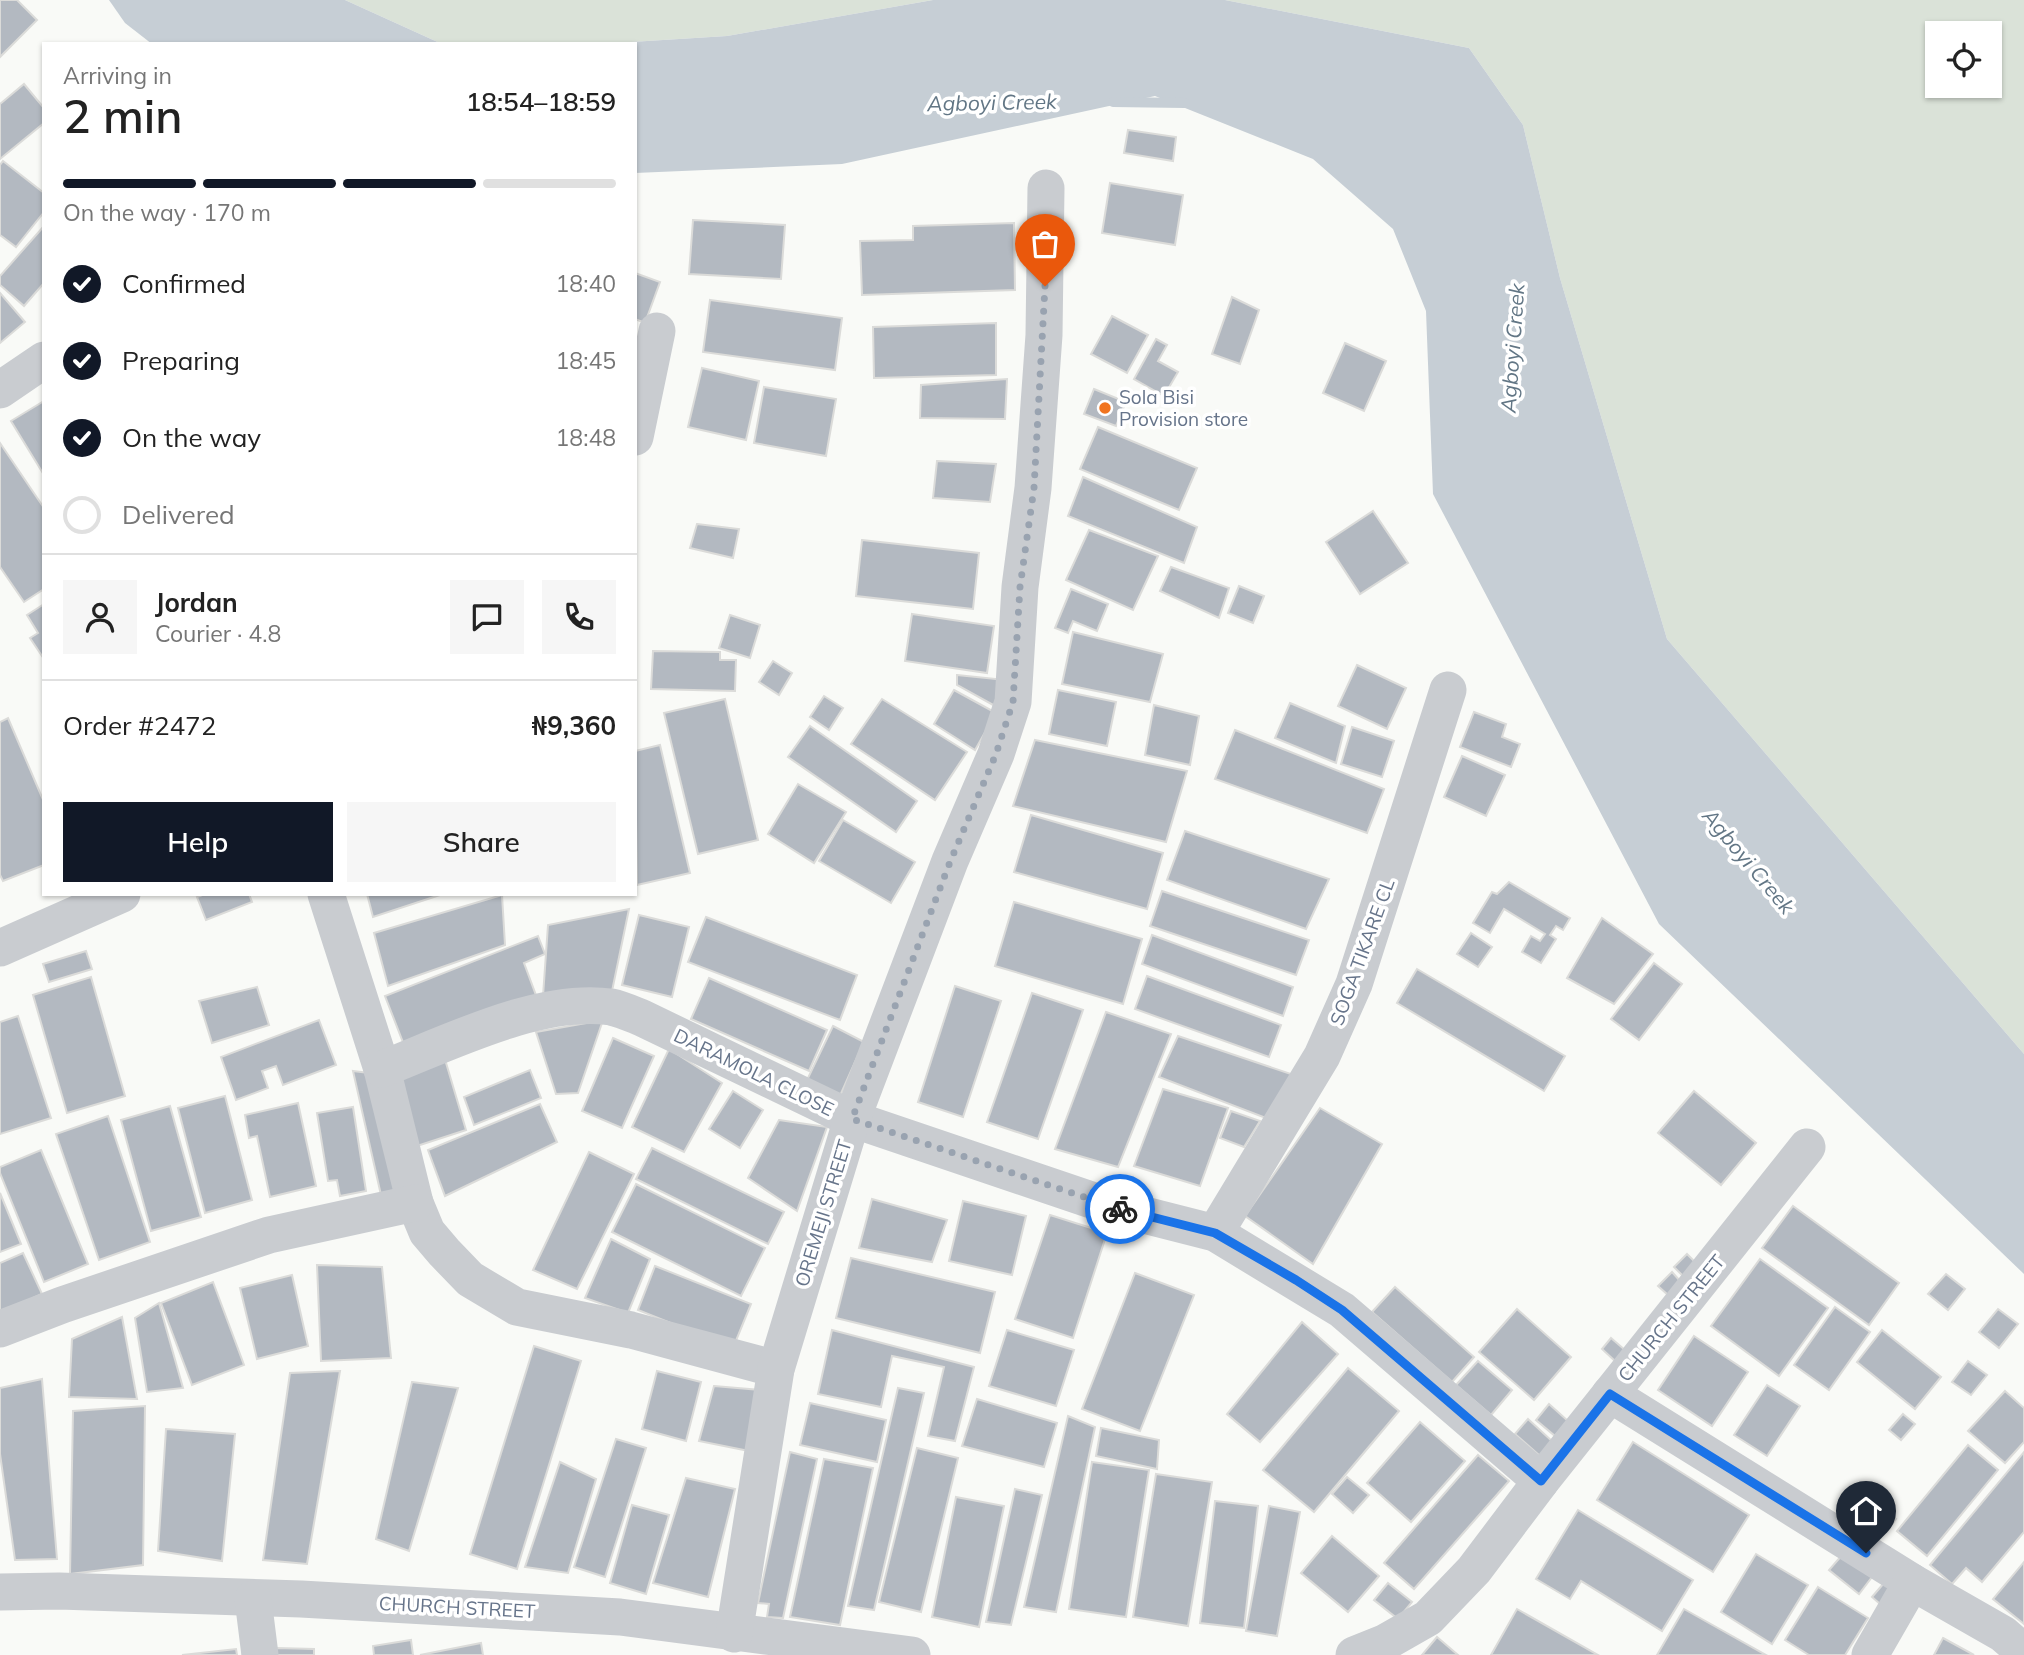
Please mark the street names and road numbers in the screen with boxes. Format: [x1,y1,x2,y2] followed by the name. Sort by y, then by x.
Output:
[1324,875,1400,1028] street label: SOGA TIKARE CL
[670,1023,838,1121] street label: DARAMOLA CLOSE
[789,1136,857,1289] street label: OREMEJI STREET
[1612,1249,1730,1386] street label: CHURCH STREET
[378,1591,536,1623] street label: CHURCH STREET

